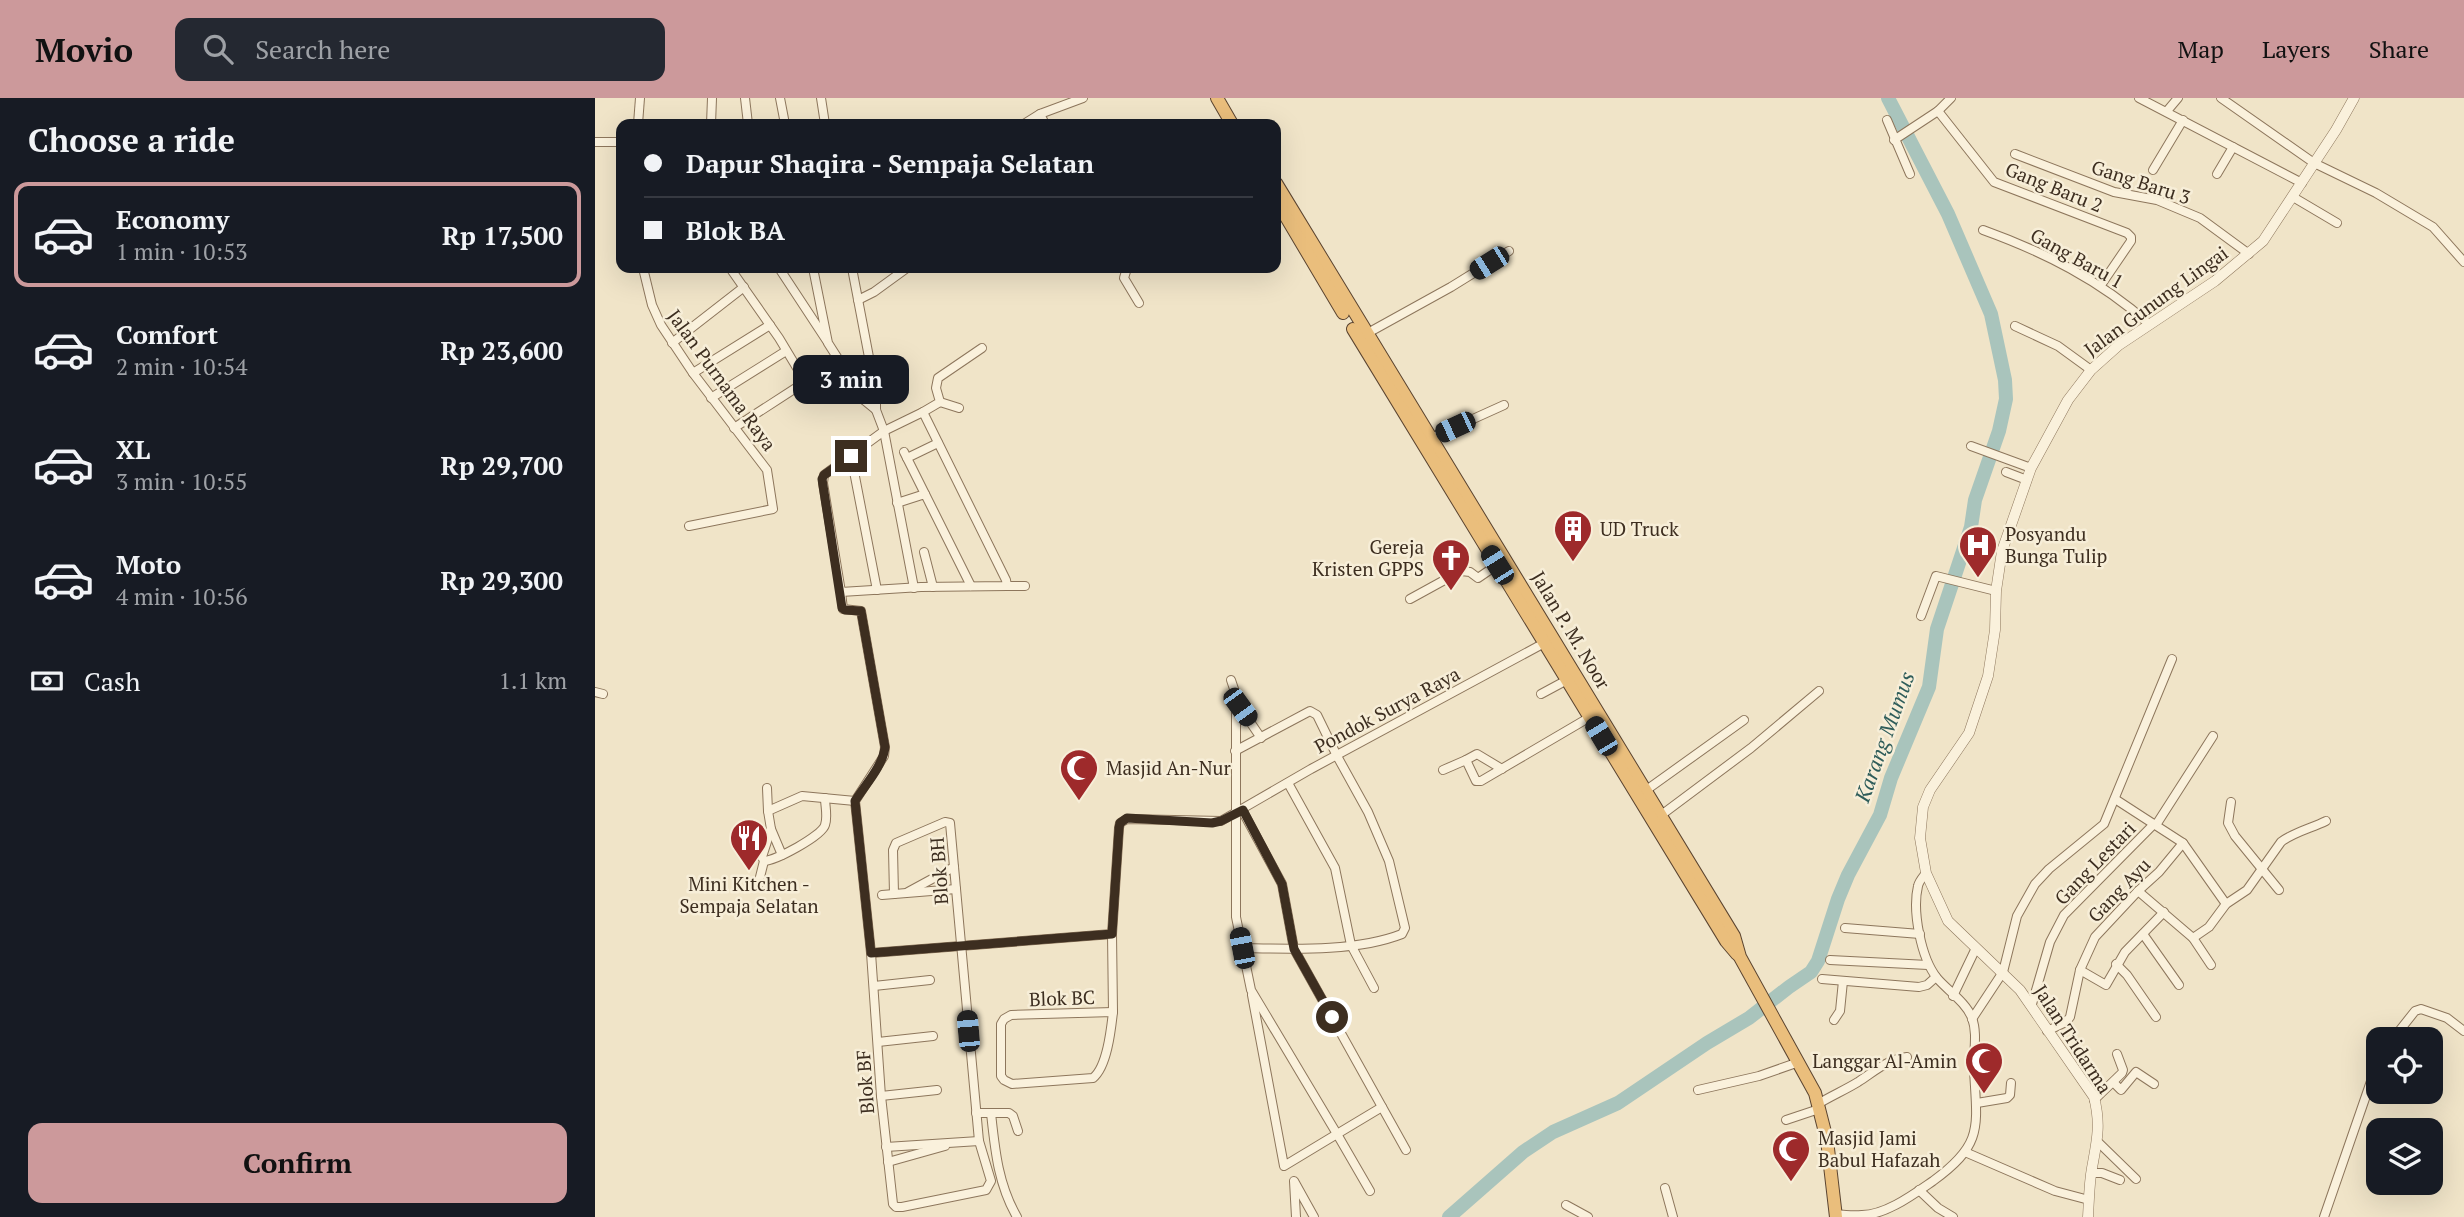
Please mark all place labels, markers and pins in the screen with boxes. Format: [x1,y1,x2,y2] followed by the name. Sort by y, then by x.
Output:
[1552,508,1594,563] building icon: UD Truck
[1600,516,1679,541] place label: UD Truck
[2005,521,2107,568] place label: Posyandu Bunga Tulip
[1957,524,1999,579] hospital icon: Posyandu Bunga Tulip
[1312,534,1424,581] place label: Gereja Kristen GPPS
[1430,537,1472,592] church icon: Gereja Kristen GPPS
[1058,747,1100,802] mosque icon: Masjid An-Nur
[1106,755,1231,780] place label: Masjid An-Nur
[728,817,770,872] restaurant icon: Mini Kitchen - Sempaja Selatan
[679,871,819,918] place label: Mini Kitchen - Sempaja Selatan
[1963,1040,2005,1095] mosque icon: Langgar Al-Amin
[1812,1048,1957,1073] place label: Langgar Al-Amin
[1818,1125,1940,1172] place label: Masjid Jami Babul Hafazah
[1770,1128,1812,1183] mosque icon: Masjid Jami Babul Hafazah

